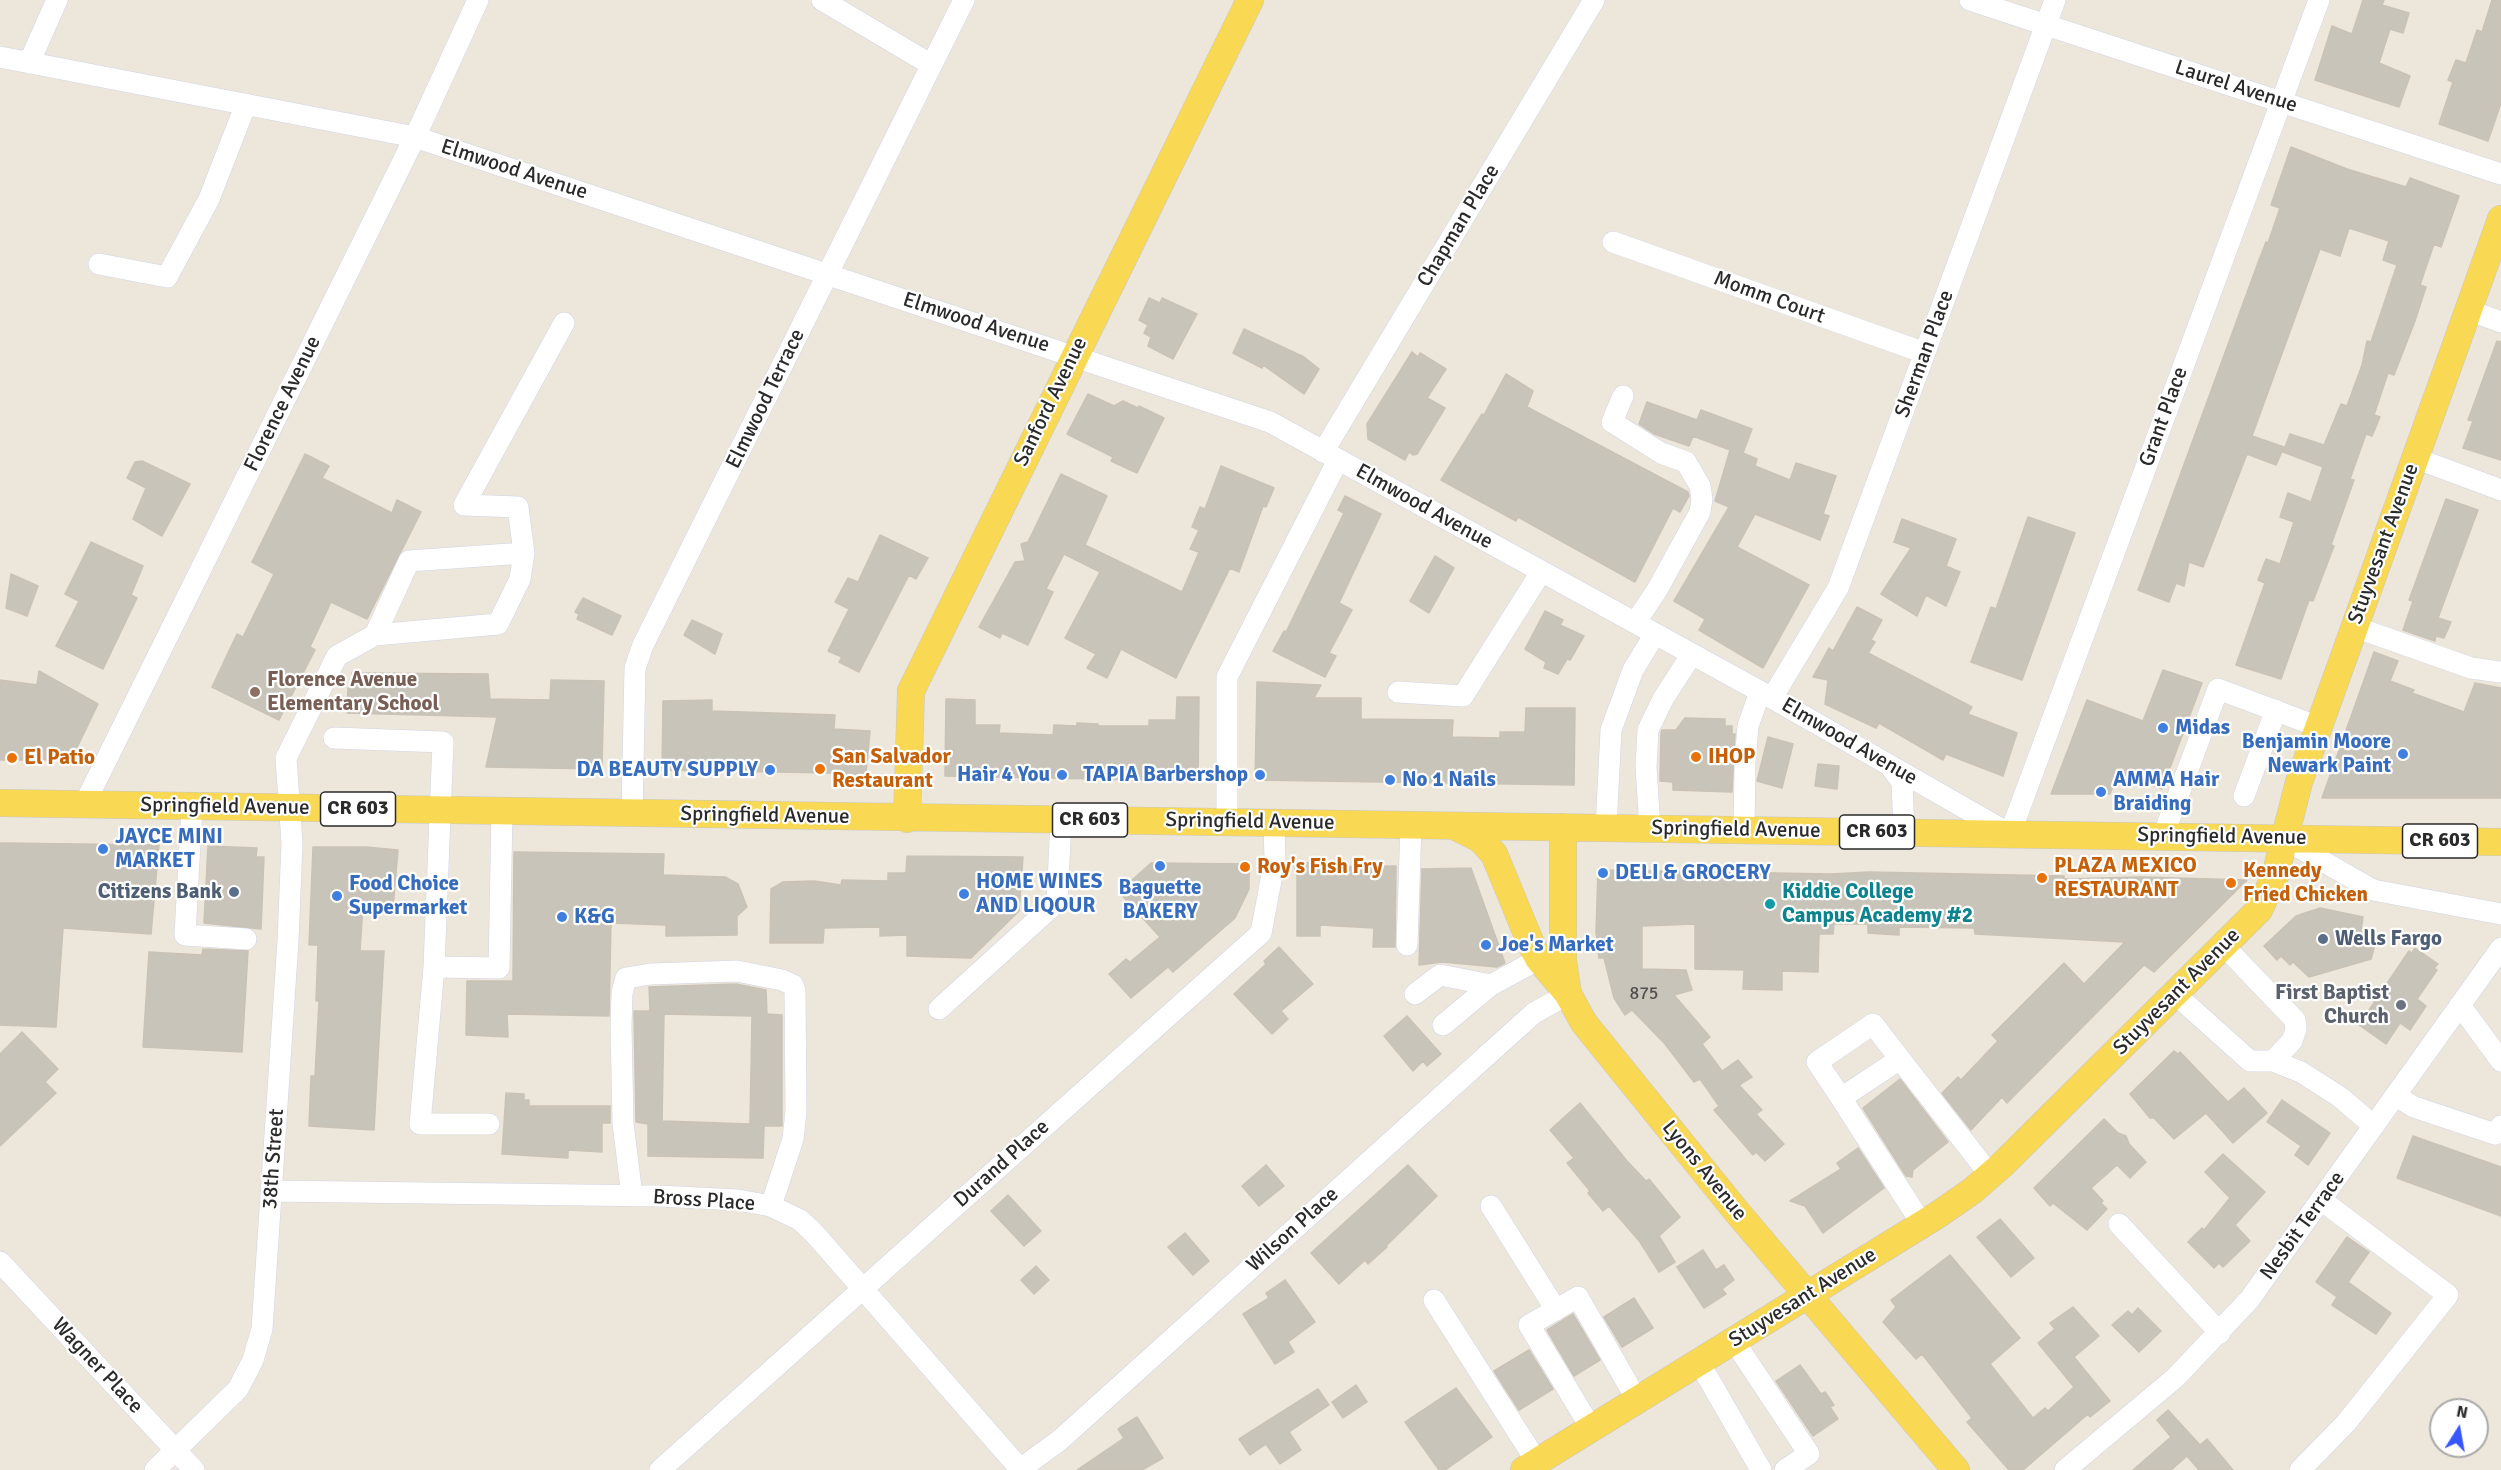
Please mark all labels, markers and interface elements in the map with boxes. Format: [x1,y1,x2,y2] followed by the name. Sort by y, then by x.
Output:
[2172,55,2300,119] street label: Laurel Avenue
[438,134,590,206] street label: Elmwood Avenue
[1413,160,1505,292] street label: Chapman Place
[1710,266,1828,330] street label: Momm Court
[900,287,1052,359] street label: Elmwood Avenue
[1890,287,1960,421] street label: Sherman Place
[721,325,811,473] street label: Elmwood Terrace
[239,332,327,476] street label: Florence Avenue
[1009,333,1093,471] street label: Sanford Avenue
[2134,364,2194,470] street label: Grant Place
[1351,459,1497,555] street label: Elmwood Avenue
[2343,460,2425,628] street label: Stuyvesant Avenue
[267,667,439,717] place label: Florence Avenue Elementary School
[248,685,262,699] marker: Florence Avenue Elementary School
[1777,693,1921,791] street label: Elmwood Avenue
[2175,715,2230,741] place label: Midas
[2156,721,2170,735] marker: Midas
[2242,729,2391,779] place label: Benjamin Moore Newark Paint
[832,744,951,794] place label: San Salvador Restaurant
[1708,744,1755,770] place label: IHOP
[24,745,95,771] place label: El Patio
[2396,747,2410,761] marker: Benjamin Moore Newark Paint
[1689,750,1703,764] marker: IHOP
[5,751,19,765] marker: El Patio
[576,757,758,783] place label: DA BEAUTY SUPPLY
[813,762,827,776] marker: San Salvador Restaurant
[957,762,1050,788] place label: Hair 4 You
[1083,762,1248,788] place label: TAPIA Barbershop
[763,763,777,777] marker: DA BEAUTY SUPPLY
[1402,767,1496,793] place label: No 1 Nails
[2113,767,2219,817] place label: AMMA Hair Braiding
[1055,768,1069,782] marker: Hair 4 You
[1253,768,1267,782] marker: TAPIA Barbershop
[1383,773,1397,787] marker: No 1 Nails
[2094,785,2108,799] marker: AMMA Hair Braiding
[320,792,395,826] road number: CR 603
[140,793,310,821] street label: Springfield Avenue
[680,802,850,830] street label: Springfield Avenue
[1052,803,1128,837] road number: CR 603
[1165,808,1335,836] street label: Springfield Avenue
[1840,815,1914,849] road number: CR 603
[1651,816,1821,844] street label: Springfield Avenue
[2137,823,2307,851] street label: Springfield Avenue
[115,824,223,874] place label: JAYCE MINI MARKET
[2402,824,2478,858] road number: CR 603
[96,842,110,856] marker: JAYCE MINI MARKET
[2054,853,2197,903] place label: PLAZA MEXICO RESTAURANT
[1257,854,1383,880] place label: Roy's Fish Fry
[2243,858,2368,908] place label: Kennedy Fried Chicken
[1153,859,1167,873] marker: Baguette BAKERY
[1238,860,1252,874] marker: Roy's Fish Fry
[1615,860,1771,886] place label: DELI & GROCERY
[1596,866,1610,880] marker: DELI & GROCERY
[976,869,1102,919] place label: HOME WINES AND LIQOUR
[349,871,467,921] place label: Food Choice Supermarket
[2035,871,2049,885] marker: PLAZA MEXICO RESTAURANT
[1119,875,1201,925] place label: Baguette BAKERY
[2224,876,2238,890] marker: Kennedy Fried Chicken
[98,879,222,905] place label: Citizens Bank
[1782,879,1973,929] place label: Kiddie College Campus Academy #2
[227,885,241,899] marker: Citizens Bank
[957,887,971,901] marker: HOME WINES AND LIQOUR
[330,889,344,903] marker: Food Choice Supermarket
[1763,897,1777,911] marker: Kiddie College Campus Academy #2
[574,904,615,930] place label: K&G
[555,910,569,924] marker: K&G
[2108,923,2246,1061] street label: Stuyvesant Avenue
[2335,926,2442,952] place label: Wells Fargo
[1498,932,1614,958] place label: Joe's Market
[2316,932,2330,946] marker: Wells Fargo
[1479,938,1493,952] marker: Joe's Market
[2275,980,2389,1030] place label: First Baptist Church
[1629,983,1659,1005] house number: 875
[2394,998,2408,1012] marker: First Baptist Church
[258,1108,290,1210] street label: 38th Street
[949,1115,1055,1213] street label: Durand Place
[1656,1116,1752,1226] street label: Lyons Avenue
[2255,1167,2351,1285] street label: Nesbit Terrace
[1242,1182,1344,1278] street label: Wilson Place
[652,1185,756,1217] street label: Bross Place
[1725,1243,1881,1353] street label: Stuyvesant Avenue
[46,1313,148,1419] street label: Wagner Place
[2429,1398,2489,1458] north arrow
[2455,1401,2469,1423] text: N

